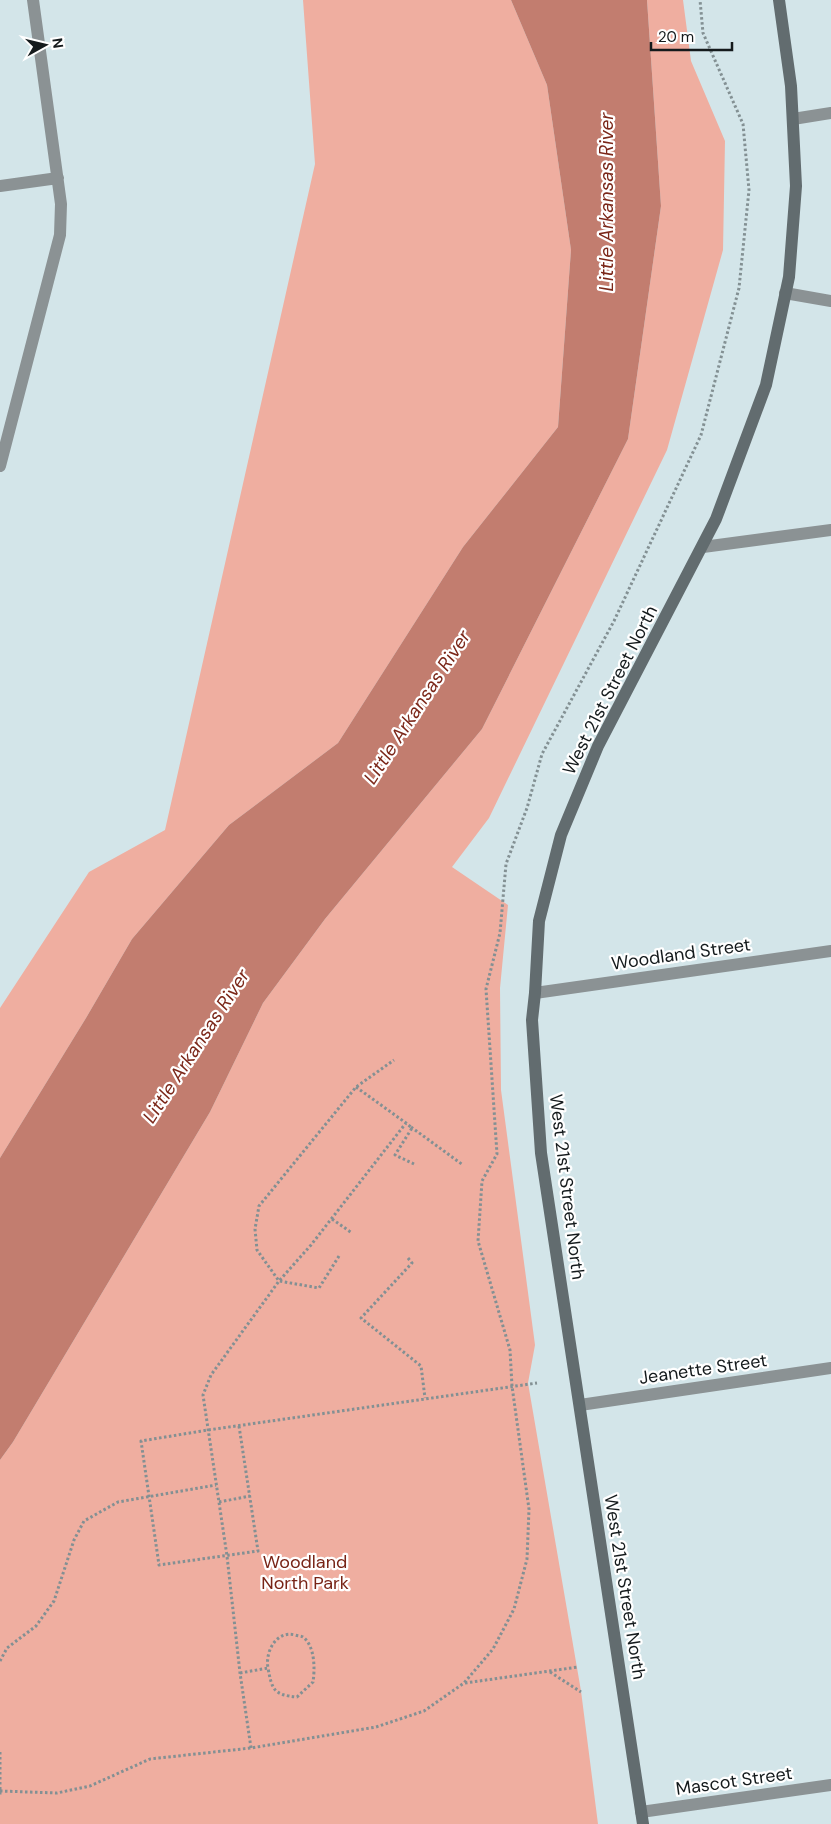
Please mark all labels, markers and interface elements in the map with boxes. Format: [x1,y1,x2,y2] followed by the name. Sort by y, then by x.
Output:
[20,20,70,70] north arrow
[651,20,732,52] scale bar
[658,27,694,47] text: 20 m
[48,37,67,50] text: N
[594,112,619,291] water label: Little Arkansas River
[557,601,663,779] street label: West 21st Street North
[358,624,477,789] water label: Little Arkansas River
[610,932,752,976] street label: Woodland Street
[137,963,256,1128] water label: Little Arkansas River
[544,1093,590,1281] street label: West 21st Street North
[637,1348,769,1390] street label: Jeanette Street
[599,1493,651,1681] street label: West 21st Street North
[261,1550,349,1595] park label: Woodland North Park
[674,1761,794,1801] street label: Mascot Street

